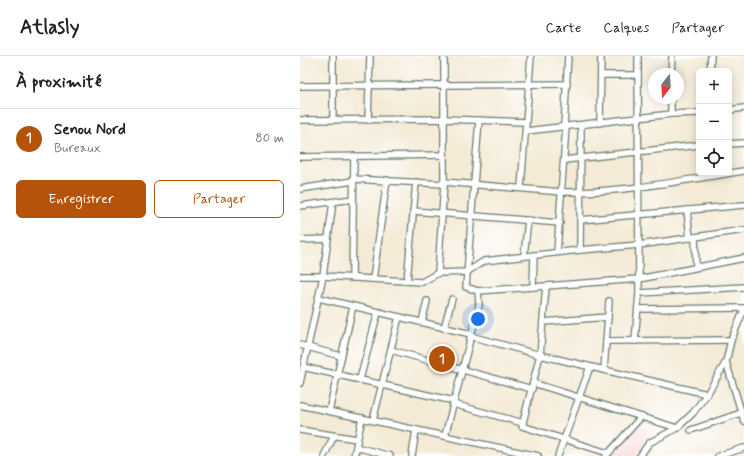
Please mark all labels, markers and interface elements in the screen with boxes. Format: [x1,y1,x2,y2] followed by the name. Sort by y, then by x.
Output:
[20,15,79,40] text: Atlasly
[545,19,581,37] text: Carte
[603,19,649,37] text: Calques
[671,19,724,37] text: Partager
[648,68,684,104] north arrow
[696,68,732,176] map controls
[696,68,732,104] button: +
[16,71,101,93] text: À proximité
[696,104,732,140] button: −
[54,120,126,140] text: Senou Nord
[26,130,32,147] text: 1
[255,130,284,147] text: 80 m
[54,140,101,157] text: Bureaux
[696,140,732,176] button: locate
[16,180,146,218] button: Enregistrer
[154,180,284,218] button: Partager
[468,309,488,329] your location
[429,344,455,374] pin: 1

